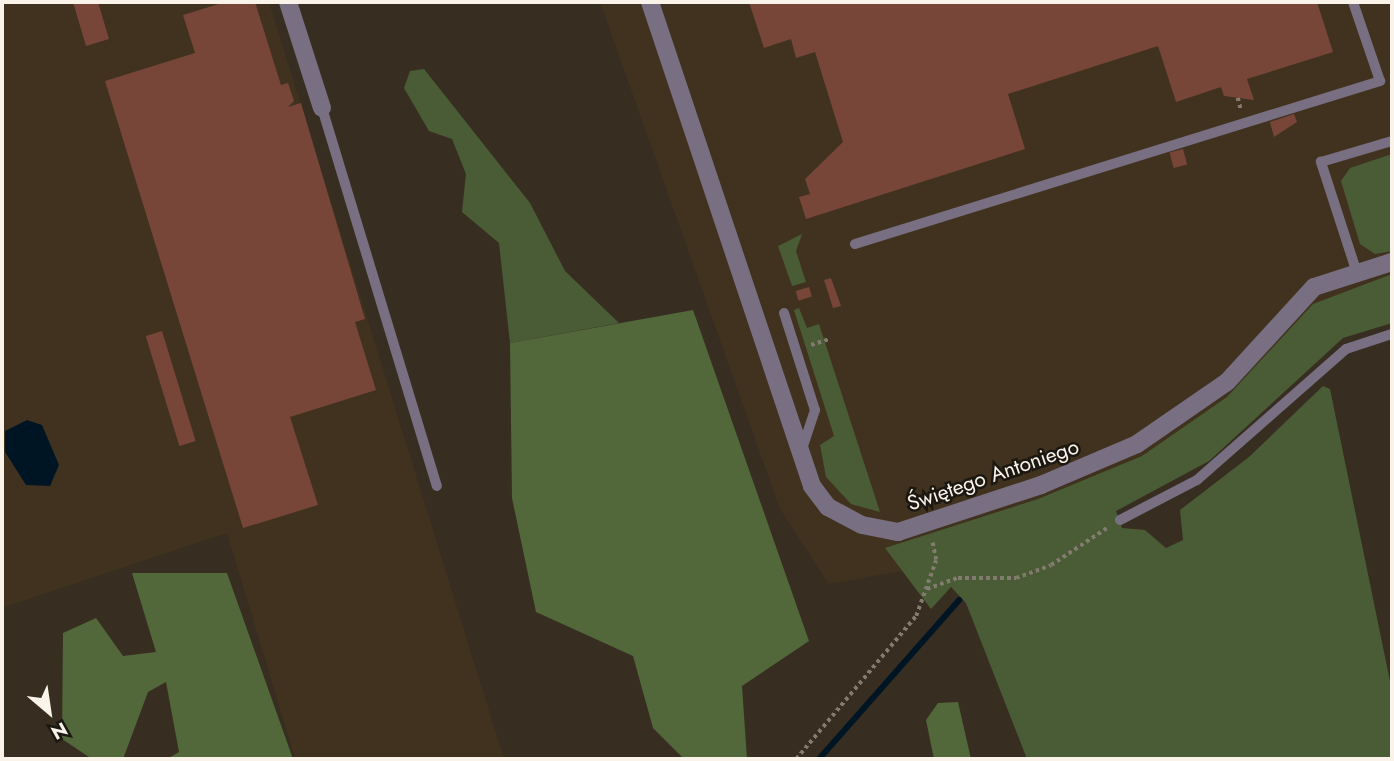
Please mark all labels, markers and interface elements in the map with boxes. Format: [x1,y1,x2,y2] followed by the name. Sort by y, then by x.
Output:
[904,434,1082,516] street label: Świętego Antoniego
[14,677,84,747] north arrow
[46,715,73,746] text: N

